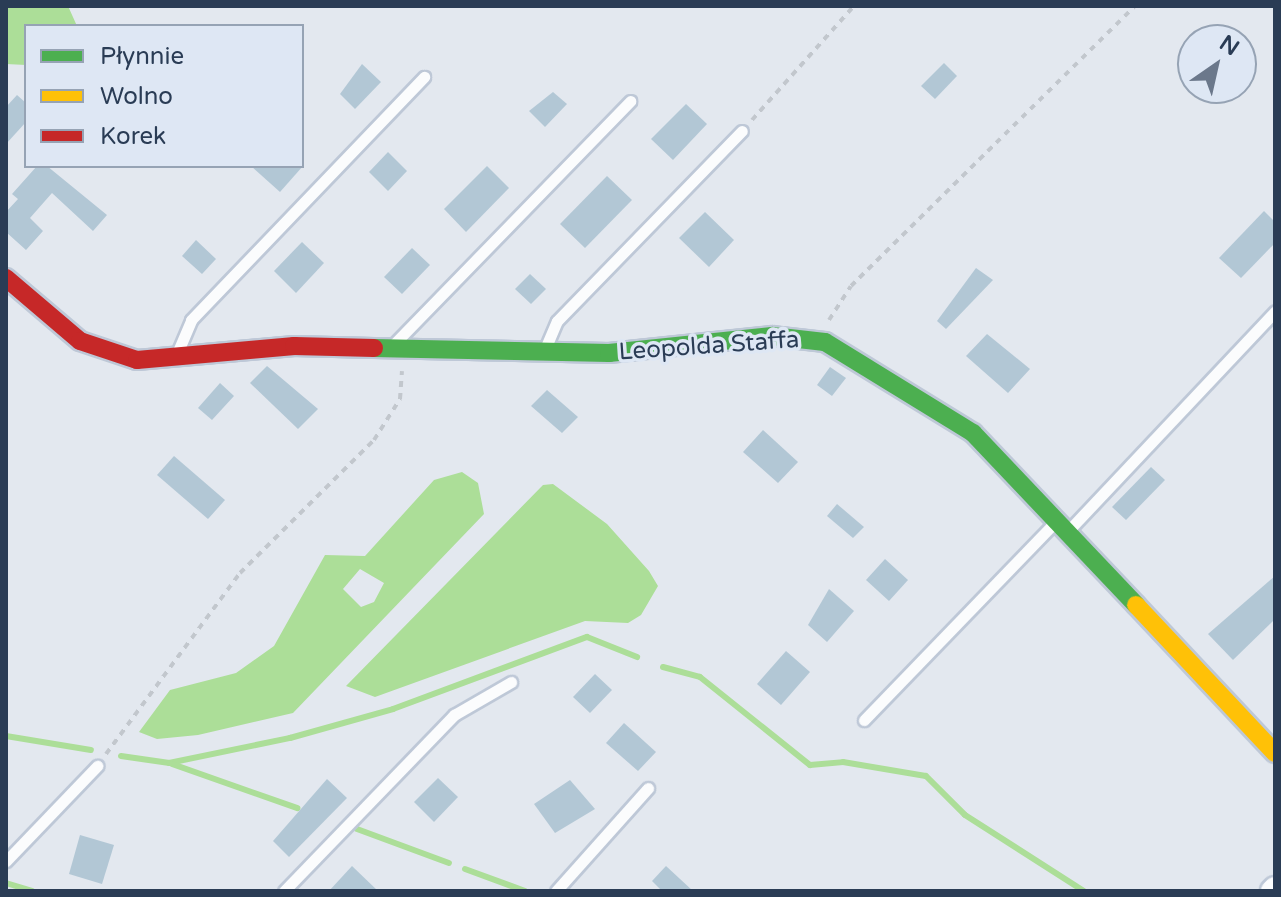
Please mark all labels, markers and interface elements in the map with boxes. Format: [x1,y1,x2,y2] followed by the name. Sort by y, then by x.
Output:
[24,24,304,168] legend
[1177,24,1257,104] north arrow
[1215,30,1244,61] text: N
[100,42,184,71] text: Płynnie
[100,82,173,111] text: Wolno
[100,122,166,151] text: Korek
[618,325,800,367] street label: Leopolda Staffa

